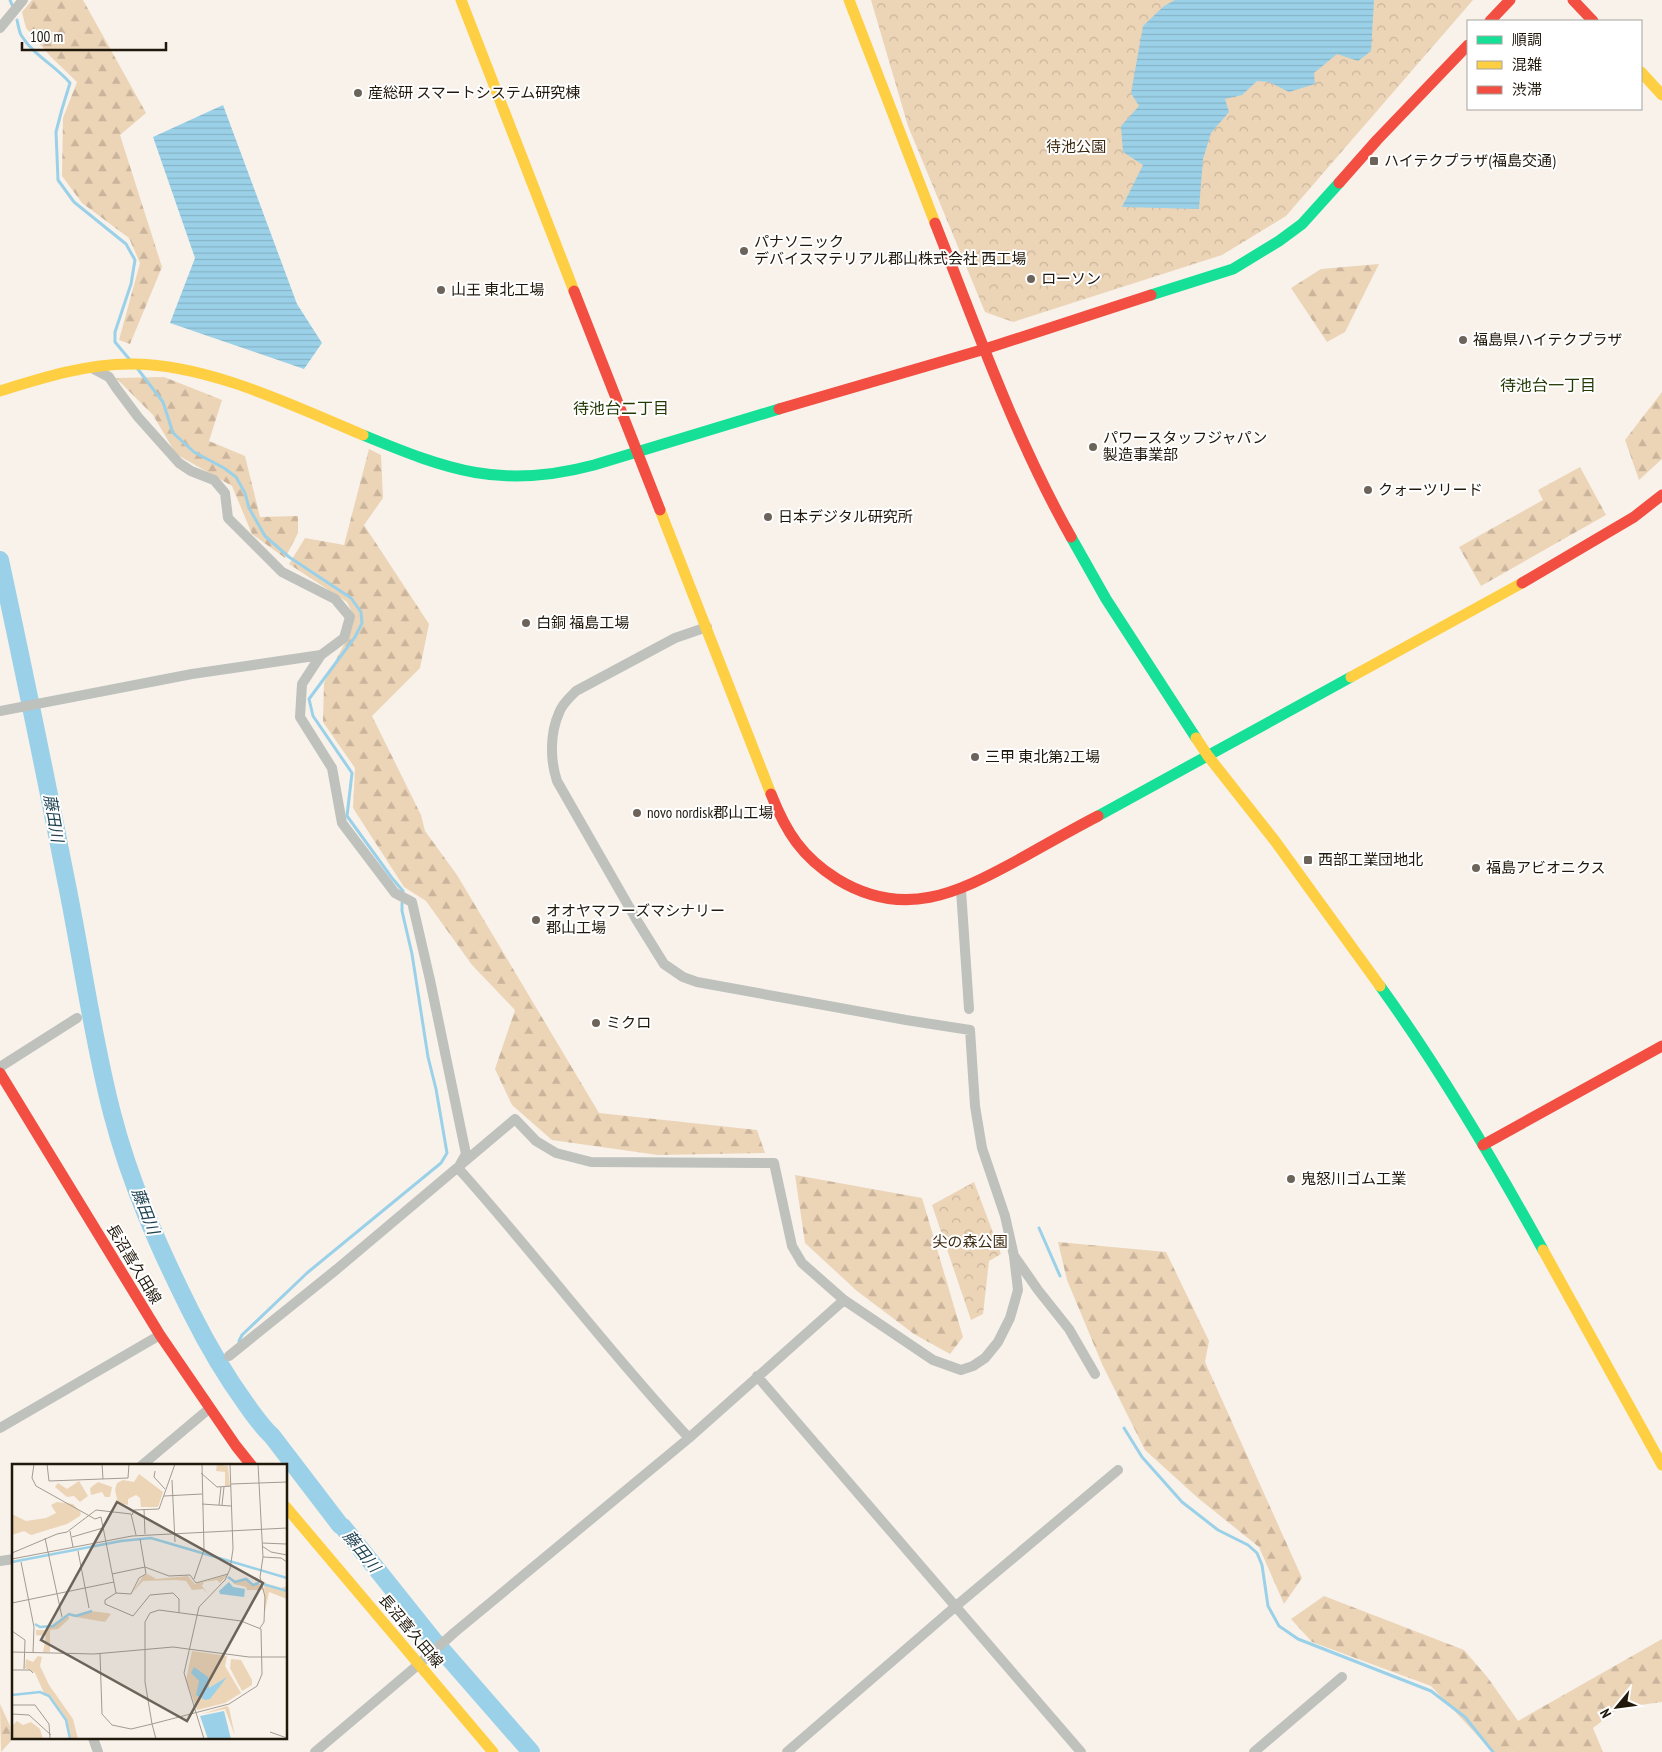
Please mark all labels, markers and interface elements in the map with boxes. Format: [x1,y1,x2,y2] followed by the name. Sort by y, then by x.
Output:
[22,20,166,52] scale bar
[1467,20,1642,110] legend
[30,27,63,46] text: 100 m
[1512,30,1542,49] text: 順調
[1512,55,1542,74] text: 混雑
[1512,80,1542,99] text: 渋滞
[368,83,580,102] place label: 産総研 スマートシステム研究棟
[352,87,364,99] marker: 産総研 スマートシステム研究棟
[1046,137,1106,156] park label: 待池公園
[1384,151,1556,170] place label: ハイテクプラザ(福島交通)
[1368,155,1380,167] marker: ハイテクプラザ(福島交通)
[754,232,1026,268] place label: パナソニック デバイスマテリアル郡山株式会社 西工場
[738,245,750,257] marker: パナソニック デバイスマテリアル郡山株式会社 西工場
[1041,269,1101,288] place label: ローソン
[1025,273,1037,285] marker: ローソン
[451,280,544,299] place label: 山王 東北工場
[435,284,447,296] marker: 山王 東北工場
[1473,330,1622,349] place label: 福島県ハイテクプラザ
[1457,334,1469,346] marker: 福島県ハイテクプラザ
[1500,375,1596,395] district label: 待池台一丁目
[573,398,669,418] district label: 待池台二丁目
[1103,428,1267,464] place label: パワースタッフジャパン 製造事業部
[1087,441,1099,453] marker: パワースタッフジャパン 製造事業部
[1378,480,1483,499] place label: クォーツリード
[1362,484,1374,496] marker: クォーツリード
[778,507,913,526] place label: 日本デジタル研究所
[762,511,774,523] marker: 日本デジタル研究所
[536,613,629,632] place label: 白銅 福島工場
[520,617,532,629] marker: 白銅 福島工場
[985,747,1100,766] place label: 三甲 東北第2工場
[969,751,981,763] marker: 三甲 東北第2工場
[40,793,68,845] water label: 藤田川
[647,803,773,822] place label: novo nordisk郡山工場
[631,807,643,819] marker: novo nordisk郡山工場
[1318,850,1423,869] place label: 西部工業団地北
[1302,854,1314,866] marker: 西部工業団地北
[1486,858,1606,877] place label: 福島アビオニクス
[1470,862,1482,874] marker: 福島アビオニクス
[546,901,725,937] place label: オオヤマフーズマシナリー 郡山工場
[530,914,542,926] marker: オオヤマフーズマシナリー 郡山工場
[606,1013,651,1032] place label: ミクロ
[590,1017,602,1029] marker: ミクロ
[1301,1169,1406,1188] place label: 鬼怒川ゴム工業
[1285,1173,1297,1185] marker: 鬼怒川ゴム工業
[128,1185,165,1239] water label: 藤田川
[103,1220,166,1307] street label: 長沼喜久田線
[932,1232,1008,1251] park label: 尖の森公園
[12,1464,288,1740] inset map
[339,1526,386,1577] water label: 藤田川
[375,1590,448,1671] street label: 長沼喜久田線
[1592,1682,1642,1732] north arrow
[1596,1706,1615,1721] text: N

